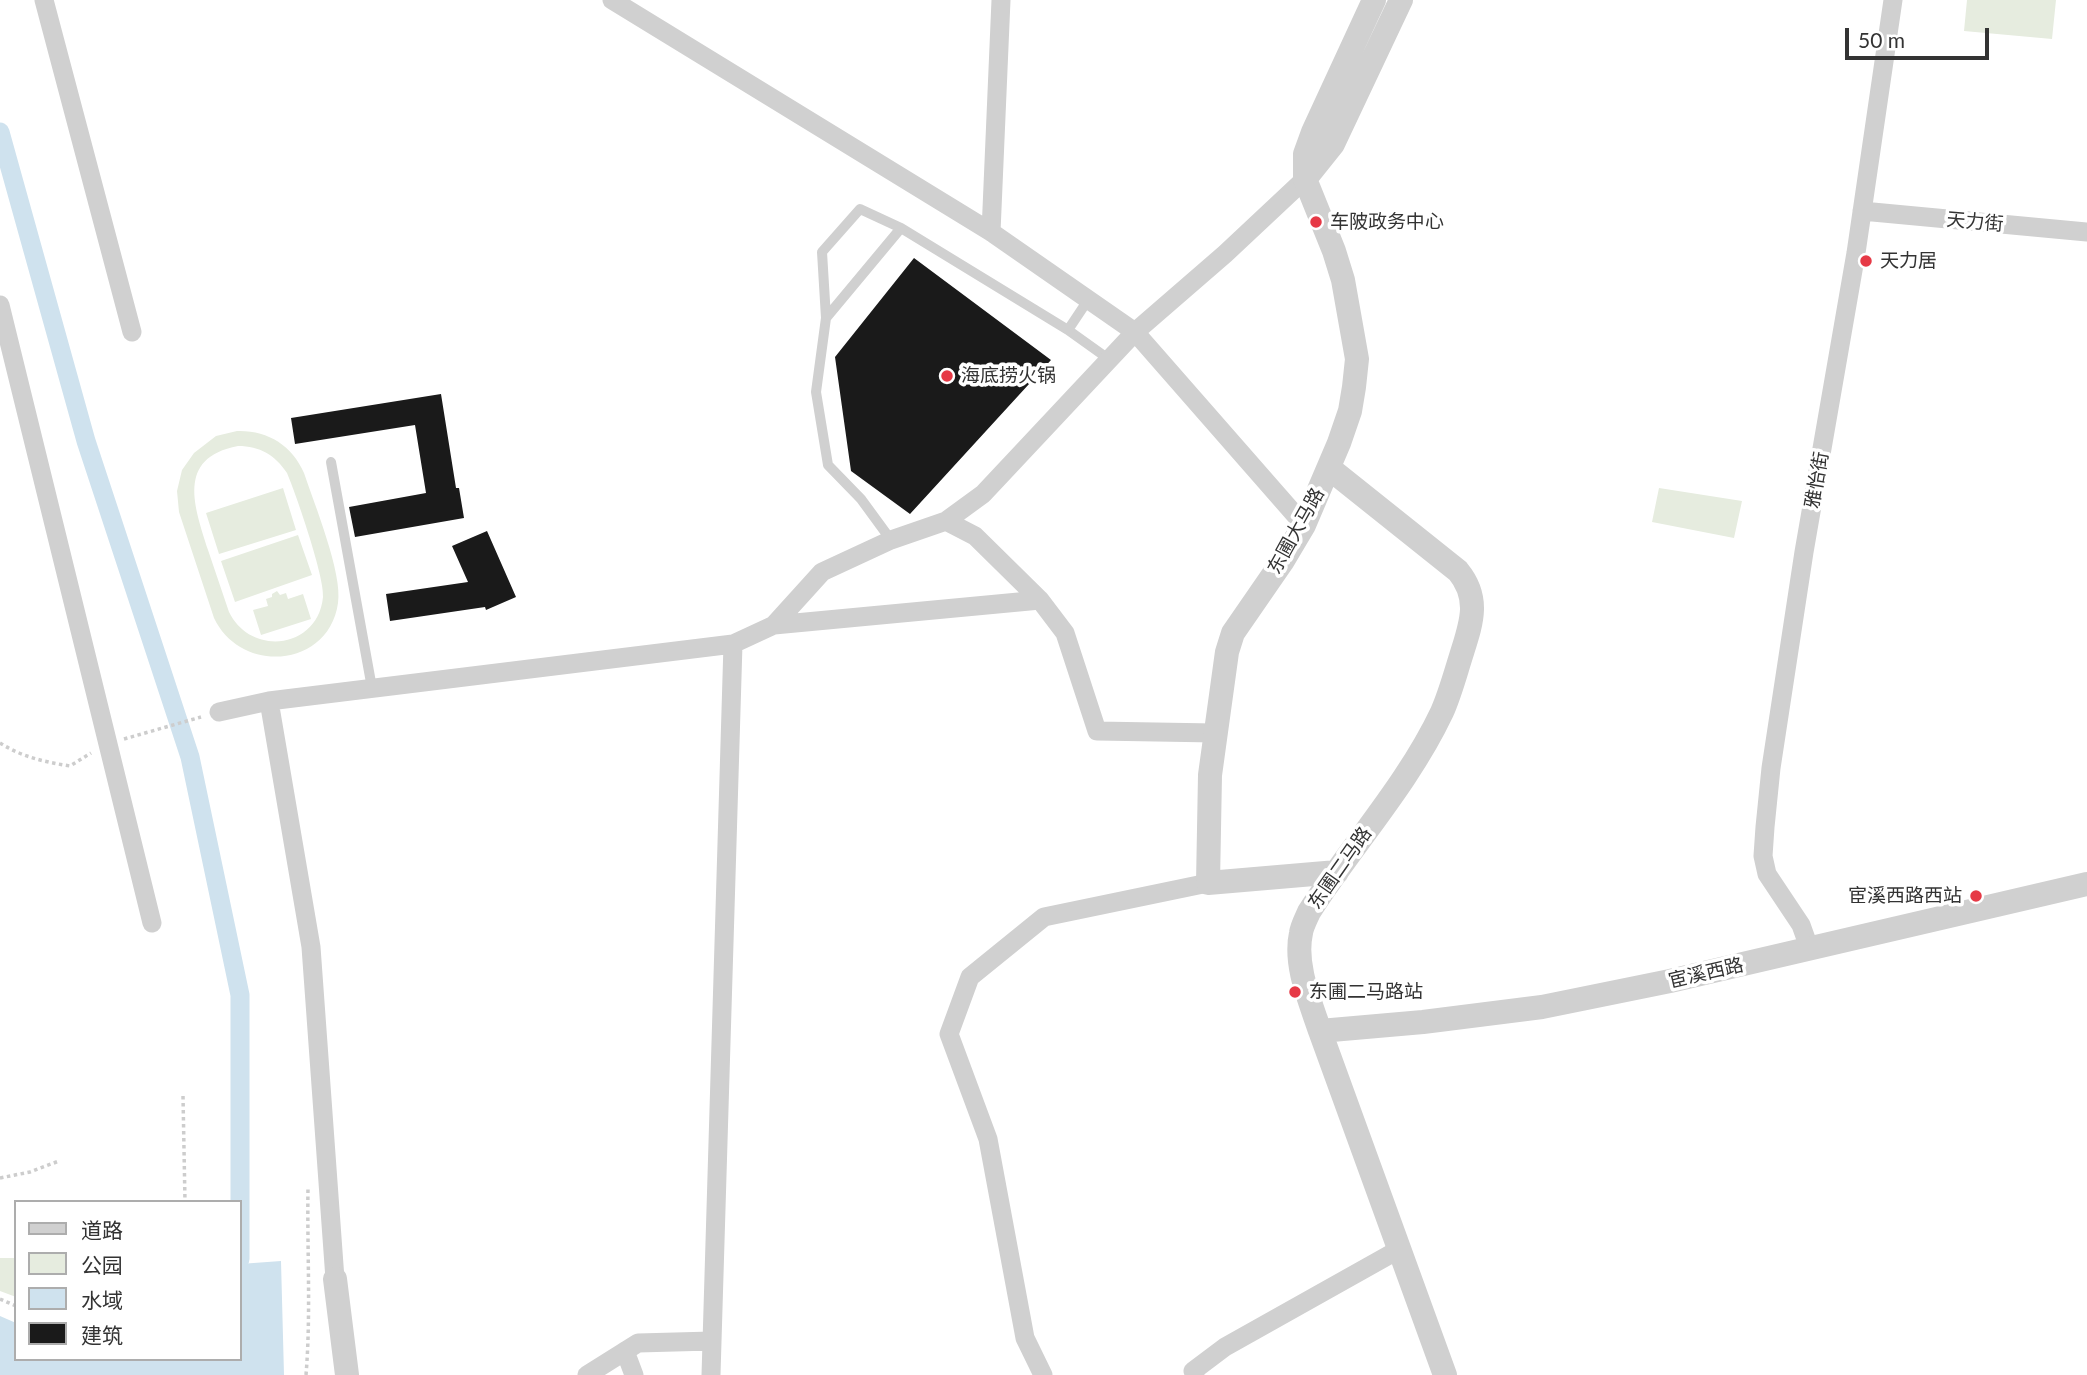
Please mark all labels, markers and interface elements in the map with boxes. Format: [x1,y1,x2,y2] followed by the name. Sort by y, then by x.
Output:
[1849,14,1993,58] scale bar
[1858,27,1905,52] text: 50 m
[1946,208,2004,236] street label: 天力街
[1330,211,1444,233] place label: 车陂政务中心
[1308,214,1324,230] marker: 车陂政务中心
[1880,250,1937,272] place label: 天力居
[1858,253,1874,269] marker: 天力居
[961,365,1056,387] place label: 海底捞火锅
[939,368,955,384] marker: 海底捞火锅
[1801,450,1833,510] street label: 雅怡街
[1263,484,1329,578] street label: 东圃大马路
[1303,823,1377,913] street label: 东圃二马路
[1848,885,1962,907] place label: 宦溪西路西站
[1968,888,1984,904] marker: 宦溪西路西站
[1666,953,1746,993] street label: 宦溪西路
[1309,981,1423,1003] place label: 东圃二马路站
[1287,984,1303,1000] marker: 东圃二马路站
[14,1200,242,1361] legend
[81,1217,123,1242] text: 道路
[81,1252,123,1277] text: 公园
[81,1287,123,1312] text: 水域
[81,1322,123,1347] text: 建筑

